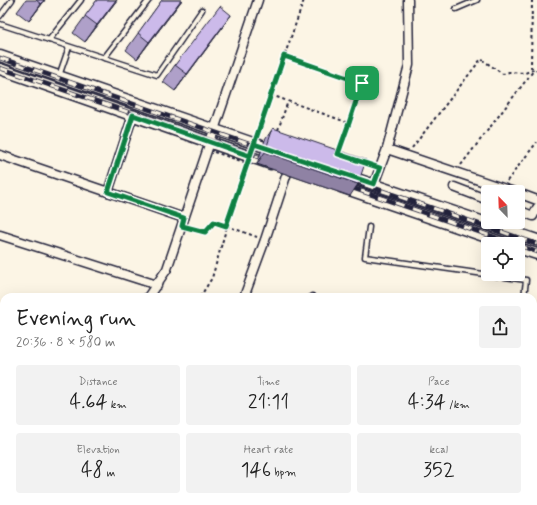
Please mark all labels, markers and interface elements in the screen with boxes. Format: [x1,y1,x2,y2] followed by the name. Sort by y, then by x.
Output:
[345,66,379,100] pin
[351,72,373,94] icon: arrive
[481,185,525,229] north arrow
[481,185,525,281] map controls
[481,237,525,281] button: locate
[16,305,136,333] text: Evening run
[479,306,521,348] button: share
[16,334,115,351] text: 20:36 · 8 × 580 m
[79,375,118,389] text: Distance
[257,375,280,389] text: Time
[428,375,450,389] text: Pace
[70,389,108,416] text: 4.64
[248,389,289,416] text: 21:11
[408,389,446,416] text: 4:34
[108,398,127,412] text: km
[446,398,470,412] text: /km
[77,443,120,457] text: Elevation
[244,443,293,457] text: Heart rate
[430,443,448,457] text: kcal
[81,457,104,484] text: 48
[241,457,271,484] text: 146
[423,457,455,484] text: 352
[104,466,115,480] text: m
[271,466,296,480] text: bpm

